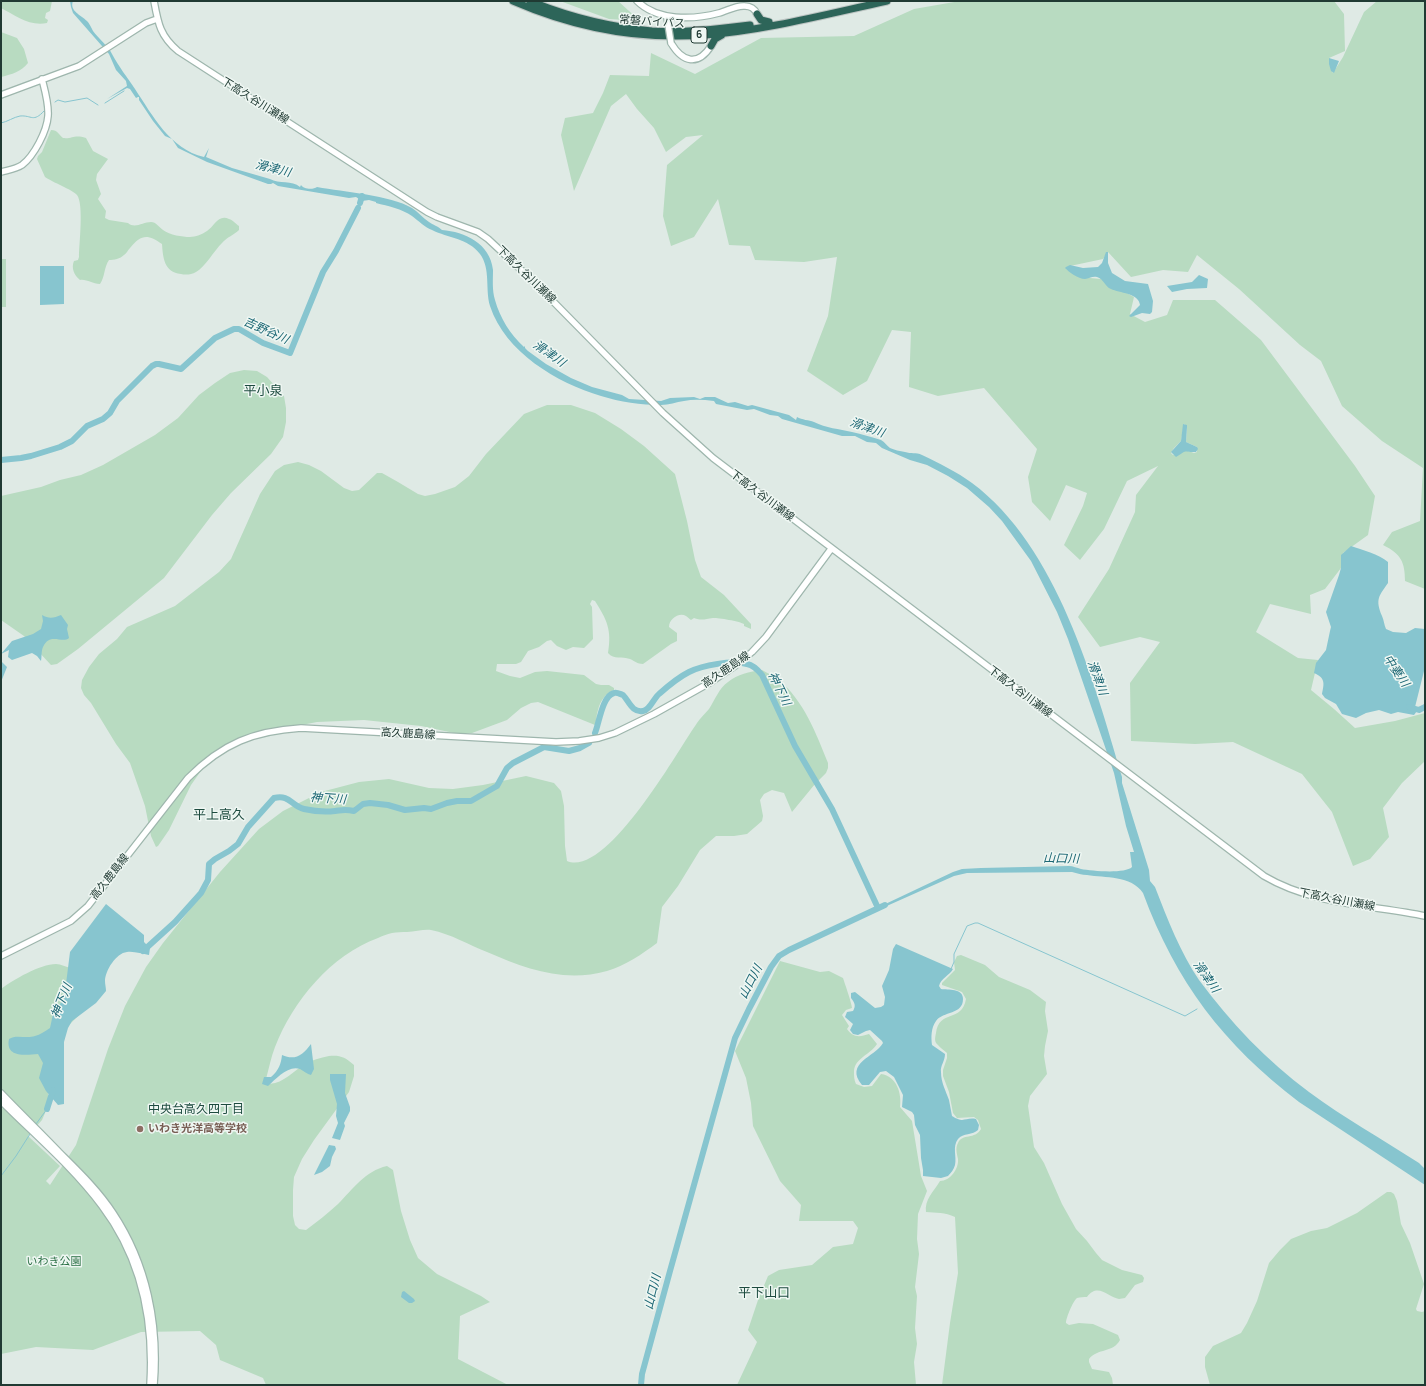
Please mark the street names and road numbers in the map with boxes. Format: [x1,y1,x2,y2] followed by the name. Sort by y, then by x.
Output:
[619,13,685,31] street label: 常磐バイパス
[691,27,707,43] road number: 6
[219,75,291,127] street label: 下高久谷川瀬線
[494,244,558,306] street label: 下高久谷川瀬線
[727,468,797,524] street label: 下高久谷川瀬線
[700,649,752,691] street label: 高久鹿島線
[985,664,1055,720] street label: 下高久谷川瀬線
[380,726,436,742] street label: 高久鹿島線
[88,851,132,903] street label: 高久鹿島線
[1298,886,1376,914] street label: 下高久谷川瀬線

